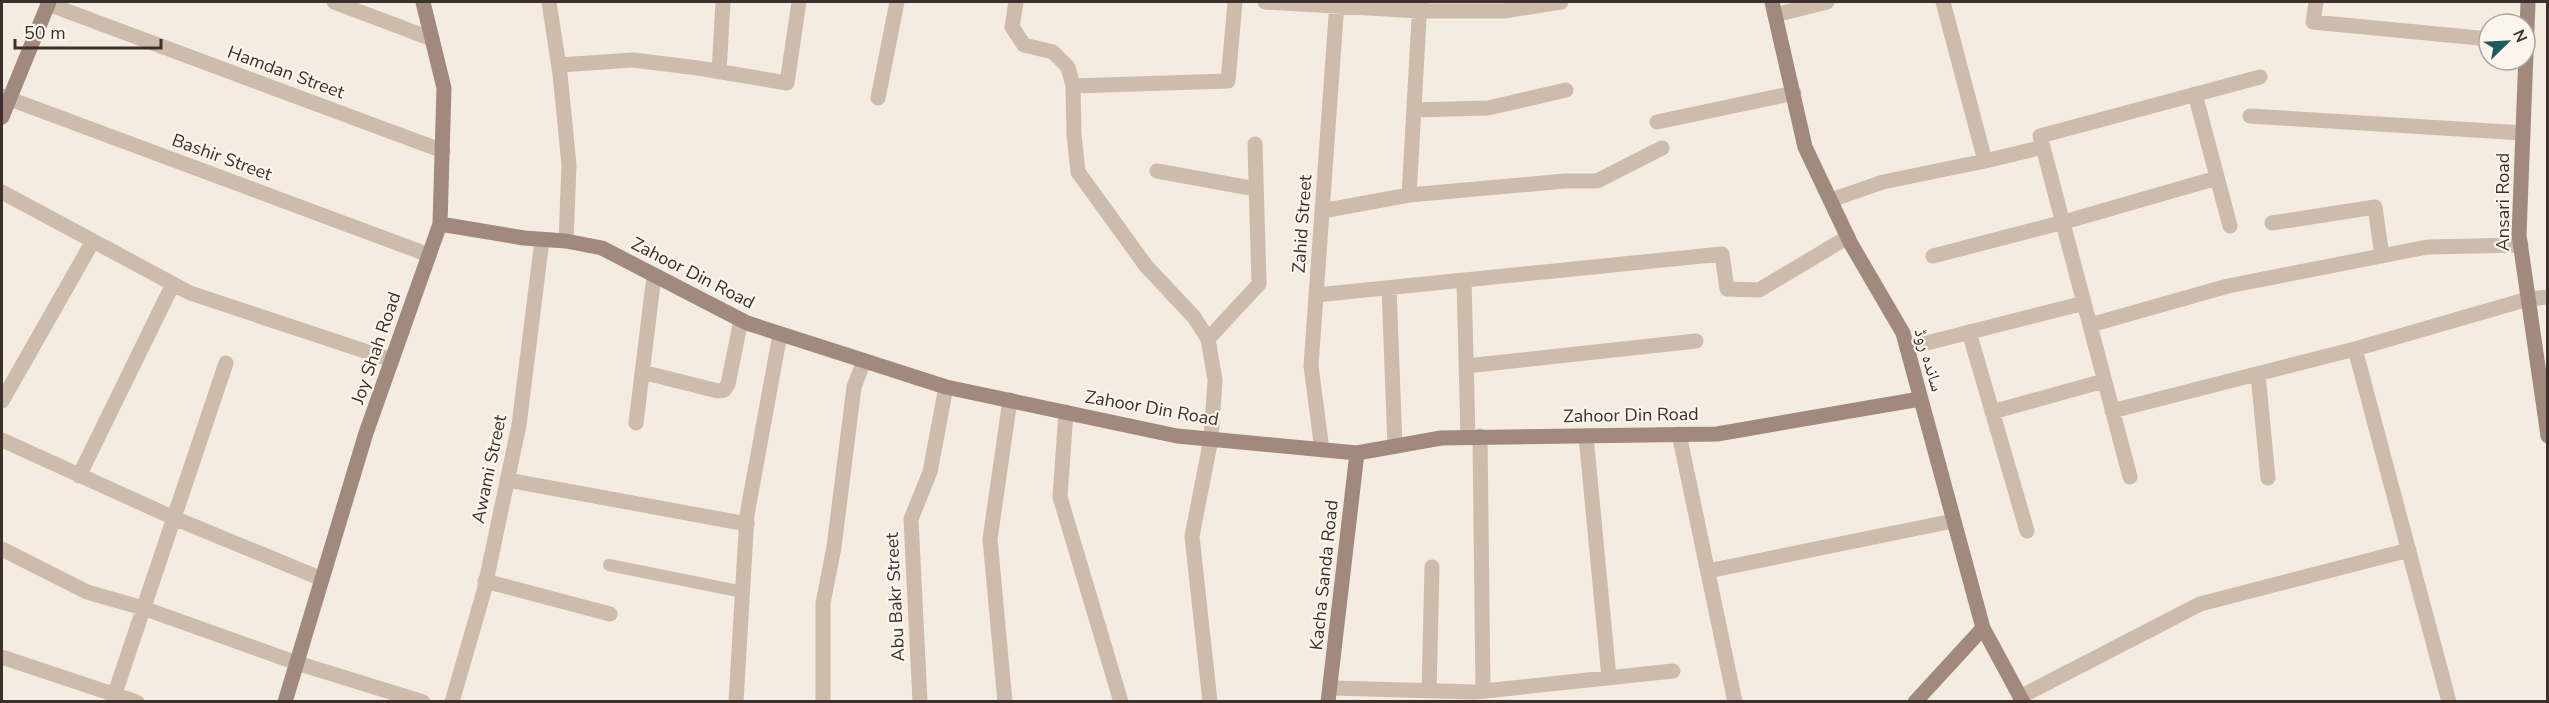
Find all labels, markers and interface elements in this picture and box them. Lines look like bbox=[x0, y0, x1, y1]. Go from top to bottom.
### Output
scale bar bbox=[15, 12, 160, 50]
north arrow bbox=[2477, 12, 2537, 72]
text: 50 m bbox=[24, 21, 66, 45]
text: N bbox=[2507, 26, 2532, 46]
street label: Hamdan Street bbox=[224, 40, 348, 104]
street label: Bashir Street bbox=[169, 128, 276, 186]
street label: Ansari Road bbox=[2491, 153, 2515, 251]
street label: Zahid Street bbox=[1287, 173, 1317, 274]
street label: Zahoor Din Road bbox=[627, 232, 759, 314]
street label: Joy Shah Road bbox=[345, 289, 406, 408]
street label: ساندہ روڈ bbox=[1909, 326, 1949, 394]
street label: Zahoor Din Road bbox=[1083, 384, 1221, 432]
street label: Zahoor Din Road bbox=[1563, 402, 1699, 428]
street label: Awami Street bbox=[466, 412, 512, 526]
street label: Kacha Sanda Road bbox=[1304, 499, 1344, 651]
street label: Abu Bakr Street bbox=[880, 531, 910, 662]

